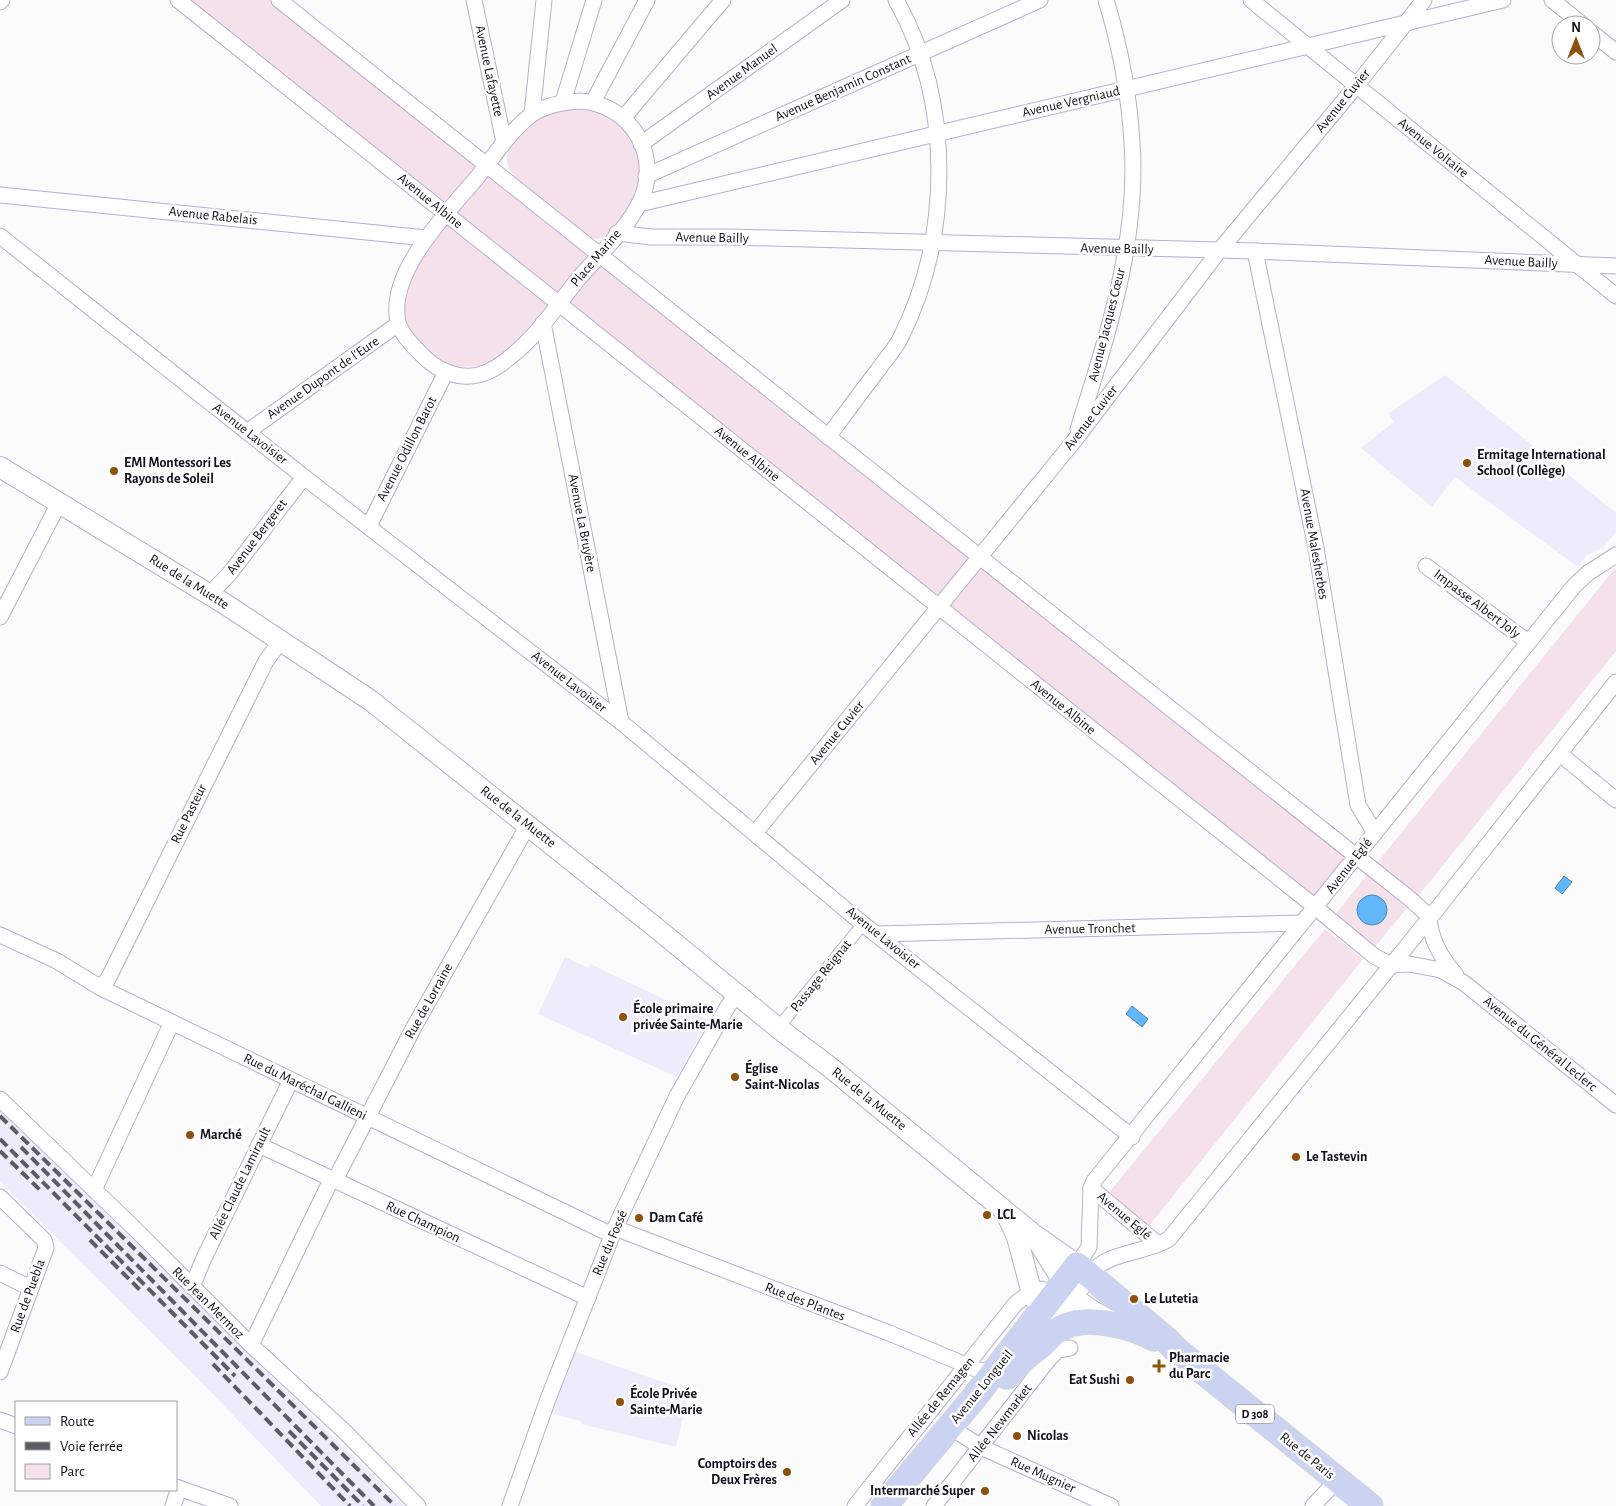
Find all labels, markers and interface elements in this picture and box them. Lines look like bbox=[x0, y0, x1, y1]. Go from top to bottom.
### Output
north arrow bbox=[1551, 15, 1601, 65]
text: N bbox=[1571, 21, 1581, 35]
street label: Avenue Lafayette bbox=[472, 24, 506, 118]
street label: Avenue Manuel bbox=[704, 41, 780, 103]
street label: Avenue Benjamin Constant bbox=[773, 52, 913, 124]
street label: Avenue Cuvier bbox=[1313, 66, 1373, 136]
street label: Avenue Vergniaud bbox=[1021, 84, 1121, 120]
street label: Avenue Voltaire bbox=[1395, 115, 1471, 181]
street label: Avenue Albine bbox=[395, 171, 465, 231]
street label: Avenue Rabelais bbox=[168, 204, 258, 228]
street label: Place Marine bbox=[568, 227, 624, 289]
street label: Avenue Bailly bbox=[675, 230, 749, 246]
street label: Avenue Bailly bbox=[1080, 241, 1154, 257]
street label: Avenue Bailly bbox=[1484, 253, 1558, 271]
street label: Avenue Jacques Cœur bbox=[1086, 266, 1128, 383]
street label: Avenue Dupont de l'Eure bbox=[264, 334, 382, 422]
street label: Avenue Cuvier bbox=[1062, 383, 1121, 453]
street label: Avenue Odillon Barot bbox=[375, 394, 440, 504]
street label: Avenue Lavoisier bbox=[210, 401, 290, 468]
street label: Avenue Albine bbox=[712, 424, 782, 484]
place label: Ermitage International School (Collège) bbox=[1477, 448, 1606, 478]
place label: EMI Montessori Les Rayons de Soleil bbox=[124, 456, 231, 486]
marker: Ermitage International School (Collège) bbox=[1461, 457, 1473, 469]
marker: EMI Montessori Les Rayons de Soleil bbox=[108, 465, 120, 477]
street label: Avenue La Bruyère bbox=[566, 473, 598, 573]
street label: Avenue Malesherbes bbox=[1297, 487, 1331, 601]
street label: Avenue Bergeret bbox=[224, 496, 290, 577]
street label: Rue de la Muette bbox=[147, 552, 231, 612]
street label: Impasse Albert Joly bbox=[1431, 567, 1523, 641]
street label: Avenue Lavoisier bbox=[529, 649, 609, 716]
street label: Avenue Albine bbox=[1028, 677, 1098, 737]
street label: Avenue Cuvier bbox=[807, 698, 867, 768]
street label: Rue Pasteur bbox=[169, 782, 210, 846]
street label: Rue de la Muette bbox=[478, 783, 558, 851]
street label: Avenue Eglé bbox=[1323, 836, 1375, 896]
street label: Avenue Lavoisier bbox=[843, 904, 923, 972]
street label: Avenue Tronchet bbox=[1044, 921, 1136, 937]
street label: Passage Reignat bbox=[788, 937, 854, 1015]
street label: Rue de Lorraine bbox=[402, 961, 456, 1041]
street label: Avenue du Général Leclerc bbox=[1480, 994, 1600, 1094]
place label: École primaire privée Sainte-Marie bbox=[633, 999, 743, 1032]
marker: École primaire privée Sainte-Marie bbox=[617, 1011, 629, 1023]
street label: Rue du Maréchal Gallieni bbox=[241, 1051, 369, 1123]
place label: Église Saint-Nicolas bbox=[745, 1059, 820, 1092]
street label: Rue de la Muette bbox=[829, 1065, 909, 1133]
marker: Église Saint-Nicolas bbox=[729, 1071, 741, 1083]
street label: Allée Claude Lamirault bbox=[207, 1124, 274, 1241]
place label: Marché bbox=[200, 1128, 242, 1142]
marker: Marché bbox=[184, 1129, 196, 1141]
place label: Le Tastevin bbox=[1306, 1150, 1368, 1164]
marker: Le Tastevin bbox=[1290, 1151, 1302, 1163]
street label: Avenue Eglé bbox=[1094, 1189, 1154, 1243]
street label: Rue Champion bbox=[384, 1199, 462, 1245]
street label: Rue du Fossé bbox=[590, 1208, 630, 1278]
place label: LCL bbox=[997, 1208, 1017, 1222]
marker: LCL bbox=[981, 1209, 993, 1221]
place label: Dam Café bbox=[649, 1211, 703, 1225]
marker: Dam Café bbox=[633, 1212, 645, 1224]
street label: Rue de Puebla bbox=[8, 1257, 48, 1335]
street label: Rue Jean Mermoz bbox=[169, 1264, 247, 1342]
street label: Rue des Plantes bbox=[763, 1280, 847, 1324]
place label: Le Lutetia bbox=[1144, 1292, 1199, 1306]
marker: Le Lutetia bbox=[1128, 1293, 1140, 1305]
street label: Avenue Longueil bbox=[948, 1348, 1016, 1426]
place label: Pharmacie du Parc bbox=[1169, 1351, 1230, 1381]
street label: Allée de Remagen bbox=[905, 1354, 977, 1440]
marker: Pharmacie du Parc bbox=[1153, 1360, 1165, 1372]
place label: Eat Sushi bbox=[1069, 1373, 1120, 1387]
marker: Eat Sushi bbox=[1124, 1374, 1136, 1386]
street label: Allée Newmarket bbox=[965, 1381, 1035, 1465]
place label: École Privée Sainte-Marie bbox=[630, 1384, 703, 1417]
marker: École Privée Sainte-Marie bbox=[614, 1396, 626, 1408]
legend bbox=[15, 1401, 178, 1491]
road number: D 308 bbox=[1236, 1405, 1274, 1424]
text: Route bbox=[60, 1414, 94, 1429]
place label: Nicolas bbox=[1027, 1429, 1068, 1443]
marker: Nicolas bbox=[1011, 1430, 1023, 1442]
street label: Rue de Paris bbox=[1277, 1430, 1337, 1482]
text: Voie ferrée bbox=[60, 1439, 123, 1454]
street label: Rue Mugnier bbox=[1008, 1454, 1078, 1496]
place label: Comptoirs des Deux Frères bbox=[698, 1457, 777, 1487]
text: Parc bbox=[60, 1464, 85, 1479]
marker: Comptoirs des Deux Frères bbox=[781, 1466, 793, 1478]
place label: Intermarché Super bbox=[870, 1484, 975, 1498]
marker: Intermarché Super bbox=[979, 1485, 991, 1497]

